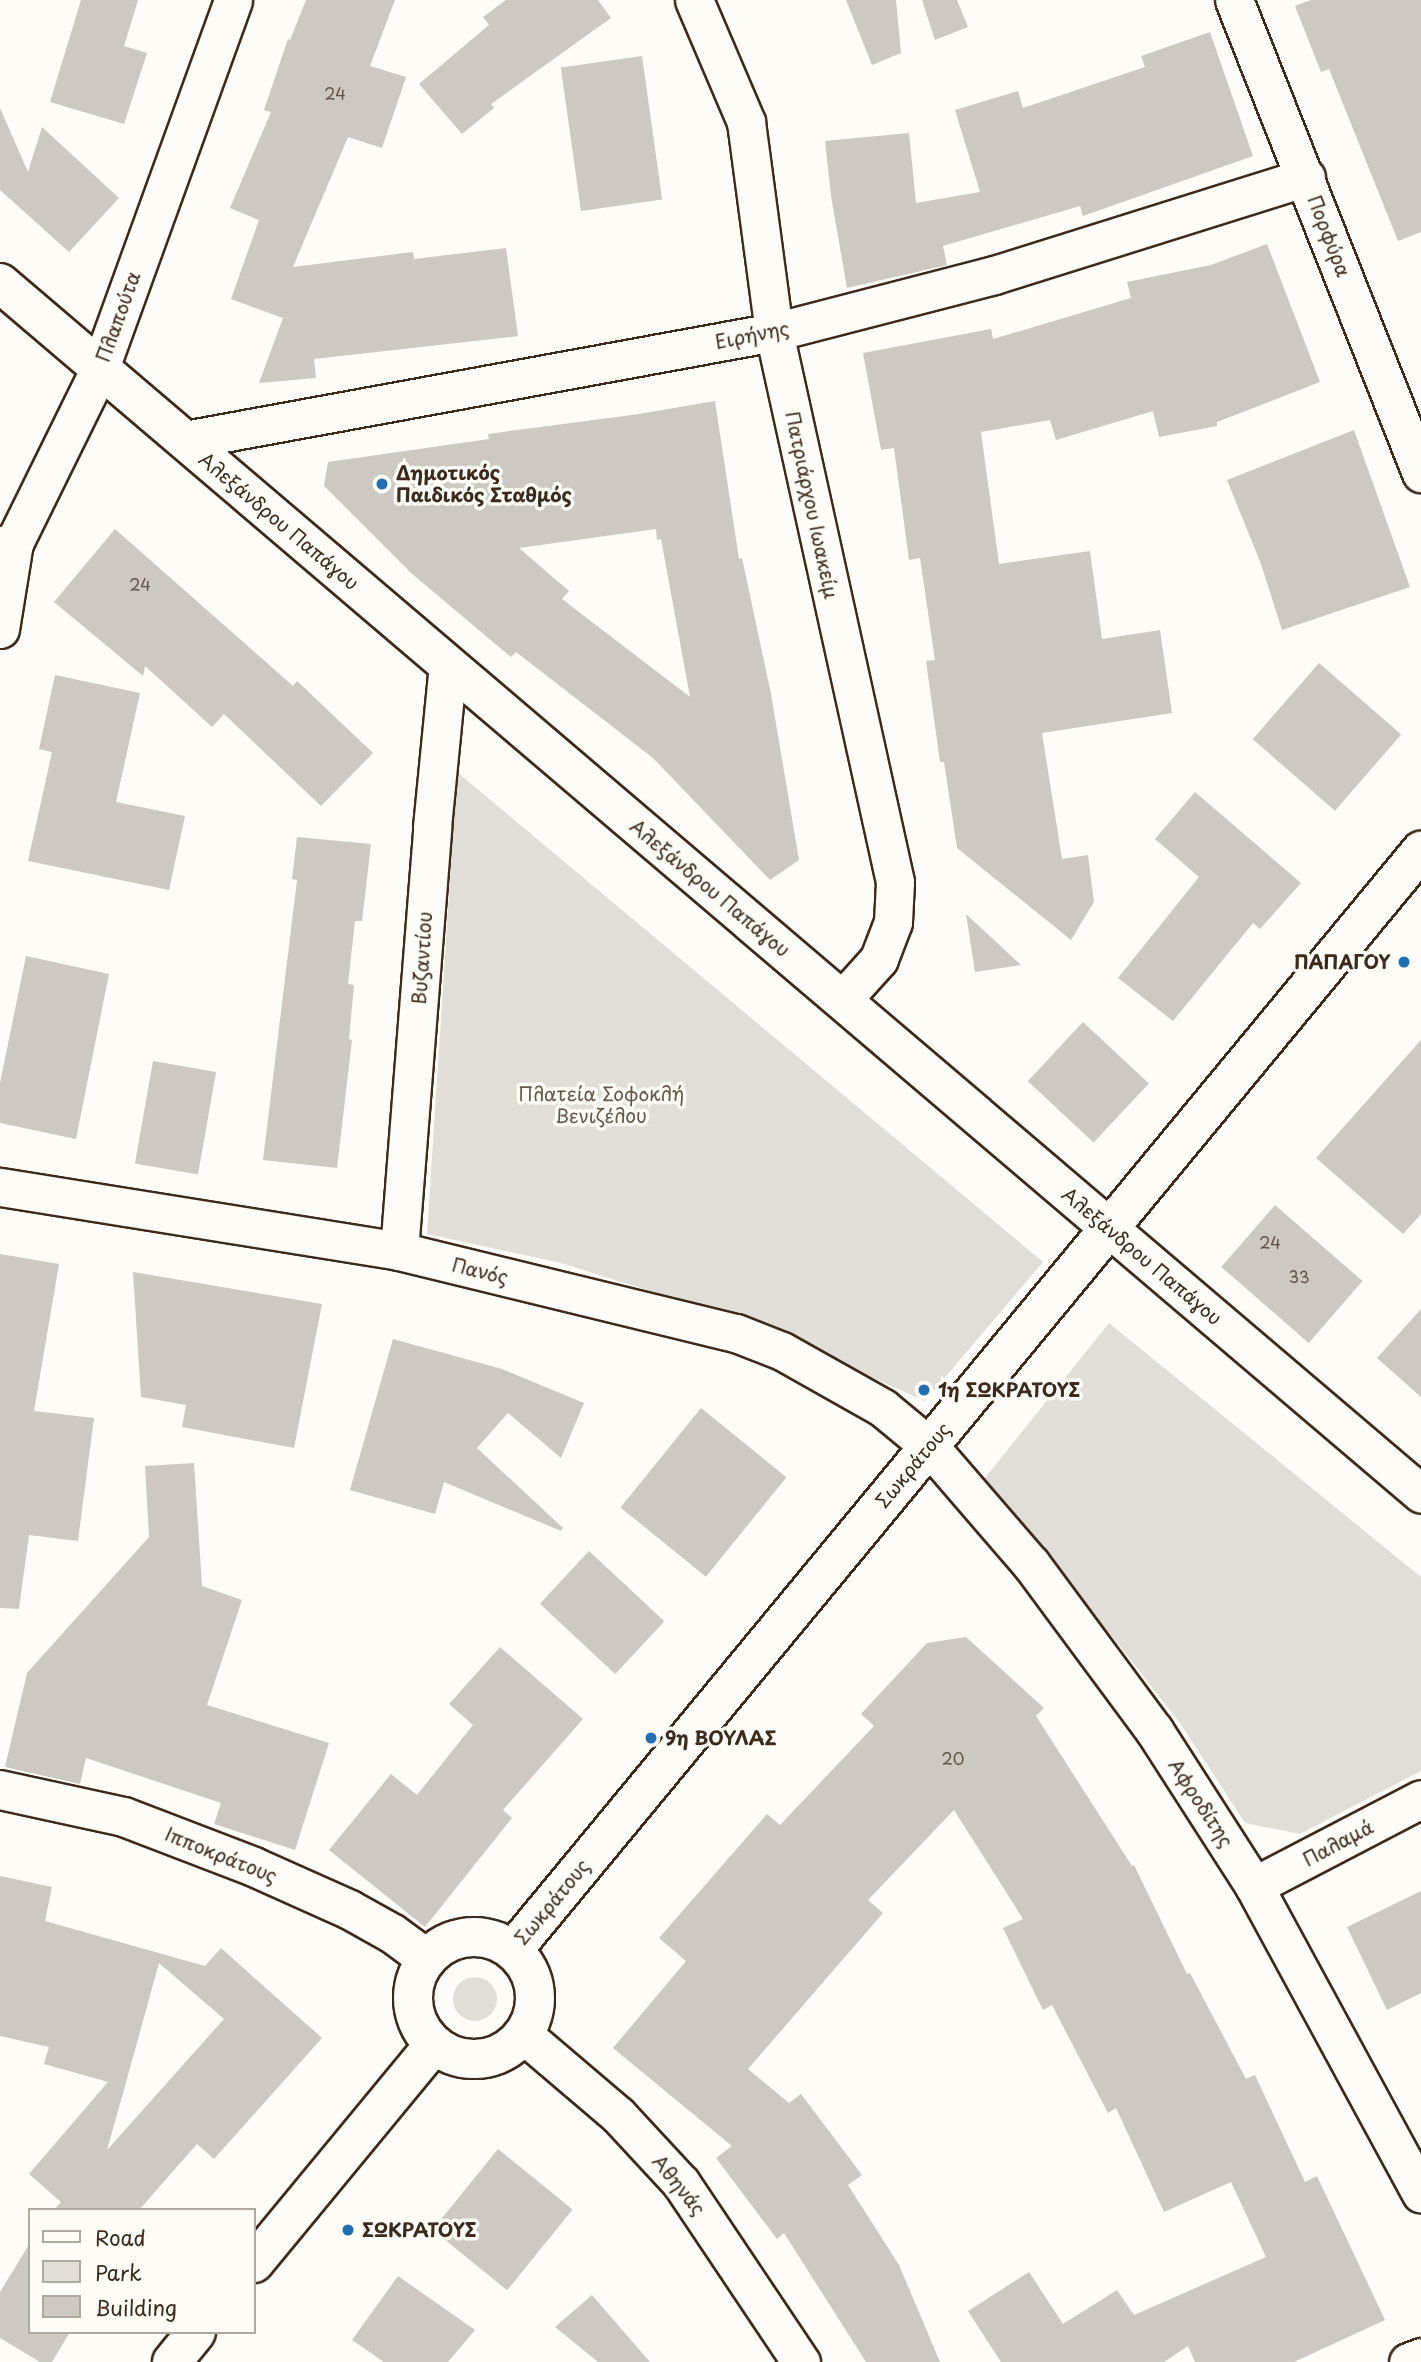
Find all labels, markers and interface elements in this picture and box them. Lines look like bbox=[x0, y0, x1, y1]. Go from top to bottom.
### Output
house number: 24 bbox=[324, 83, 346, 103]
street label: Πορφύρα bbox=[1303, 192, 1355, 280]
street label: Πλαπούτα bbox=[91, 269, 145, 365]
street label: Ειρήνης bbox=[713, 317, 791, 353]
street label: Πατριάρχου Ιωακείμ bbox=[781, 409, 843, 601]
street label: Αλεξάνδρου Παπάγου bbox=[195, 448, 363, 594]
place label: Δημοτικός Παιδικός Σταθμός bbox=[396, 462, 572, 506]
marker: Δημοτικός Παιδικός Σταθμός bbox=[374, 476, 390, 492]
house number: 24 bbox=[129, 574, 151, 594]
street label: Αλεξάνδρου Παπάγου bbox=[626, 815, 794, 961]
street label: Βυζαντίου bbox=[407, 911, 437, 1005]
place label: ΠΑΠΑΓΟΥ bbox=[1294, 951, 1390, 973]
marker: ΠΑΠΑΓΟΥ bbox=[1396, 954, 1412, 970]
park label: Πλατεία Σοφοκλή Βενιζέλου bbox=[518, 1083, 684, 1127]
street label: Αλεξάνδρου Παπάγου bbox=[1058, 1183, 1226, 1329]
house number: 24 bbox=[1259, 1232, 1281, 1252]
street label: Πανός bbox=[450, 1253, 510, 1289]
house number: 33 bbox=[1288, 1266, 1310, 1286]
place label: 1η ΣΩΚΡΑΤΟΥΣ bbox=[938, 1379, 1080, 1401]
marker: 1η ΣΩΚΡΑΤΟΥΣ bbox=[916, 1382, 932, 1398]
street label: Σωκράτους bbox=[871, 1418, 955, 1512]
place label: 9η ΒΟΥΛΑΣ bbox=[665, 1727, 778, 1749]
marker: 9η ΒΟΥΛΑΣ bbox=[643, 1730, 659, 1746]
house number: 20 bbox=[942, 1748, 964, 1768]
street label: Αφροδίτης bbox=[1164, 1755, 1238, 1851]
street label: Παλαμά bbox=[1299, 1815, 1377, 1871]
street label: Ιπποκράτους bbox=[162, 1822, 280, 1888]
street label: Σωκράτους bbox=[510, 1855, 594, 1949]
street label: Αθηνάς bbox=[648, 2150, 710, 2220]
legend bbox=[28, 2208, 256, 2334]
place label: ΣΩΚΡΑΤΟΥΣ bbox=[362, 2219, 476, 2241]
text: Road bbox=[95, 2221, 146, 2253]
marker: ΣΩΚΡΑΤΟΥΣ bbox=[340, 2222, 356, 2238]
text: Park bbox=[95, 2256, 142, 2288]
text: Building bbox=[95, 2291, 177, 2323]

